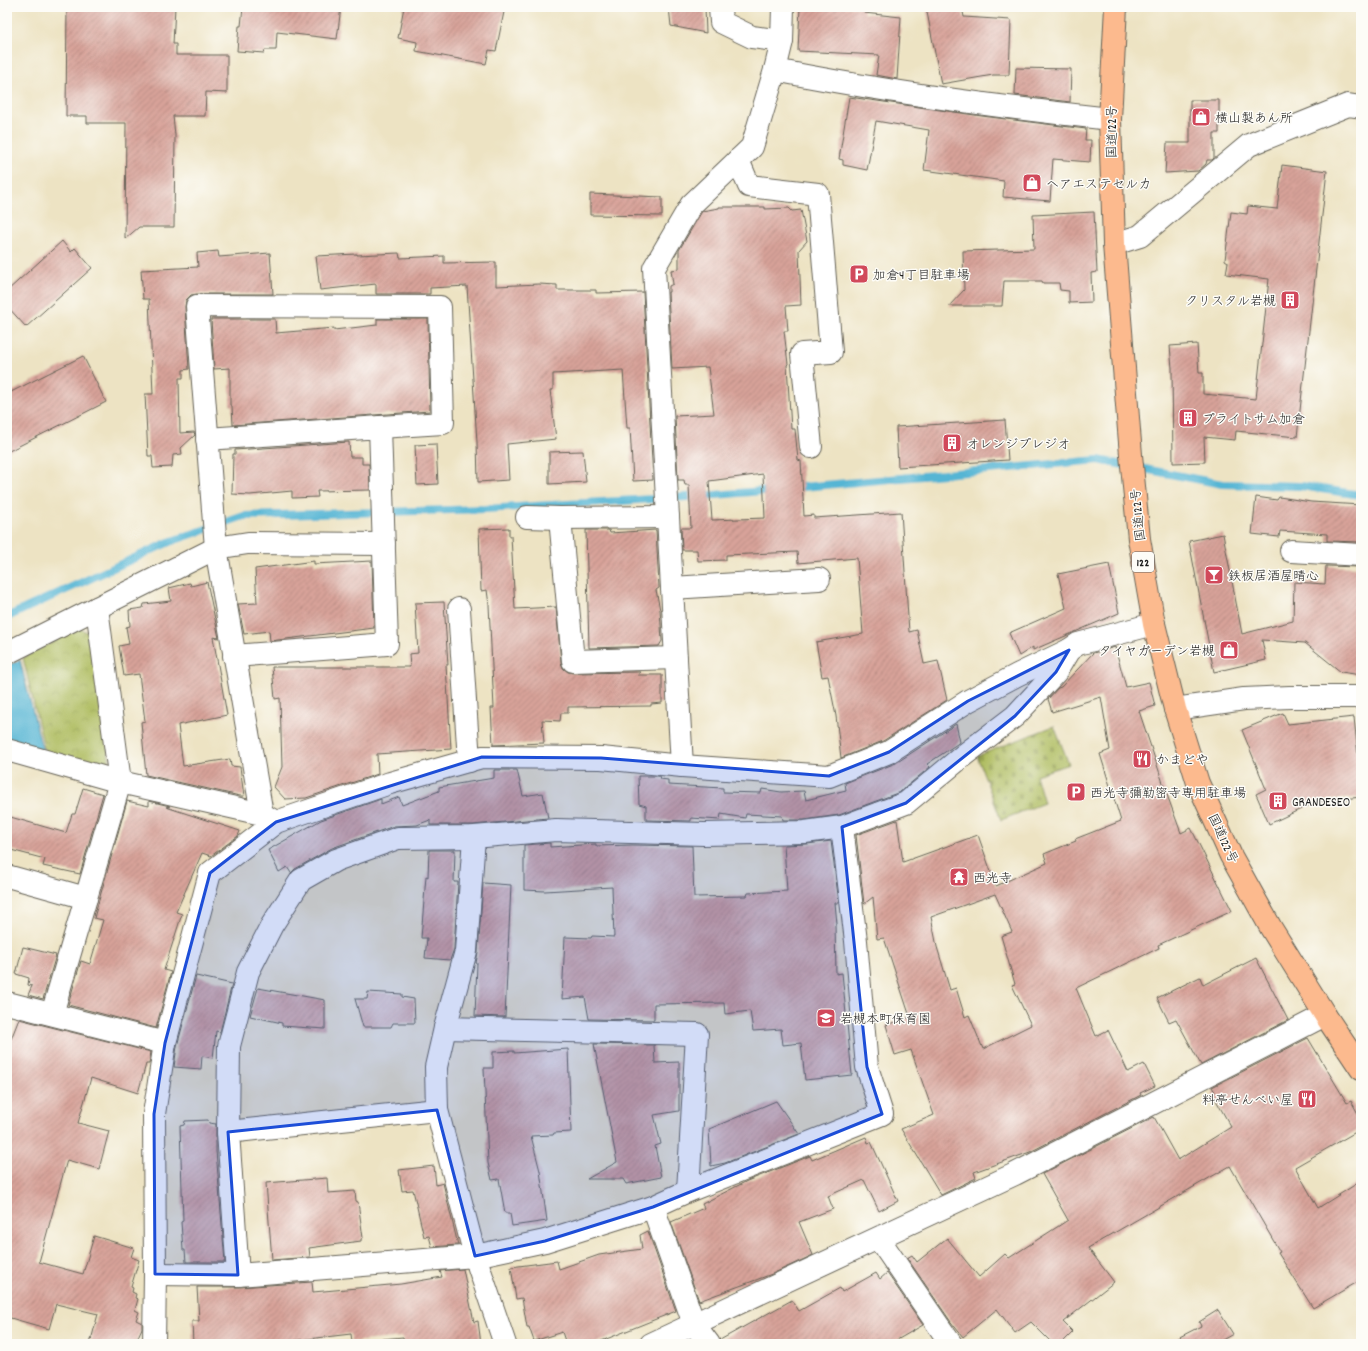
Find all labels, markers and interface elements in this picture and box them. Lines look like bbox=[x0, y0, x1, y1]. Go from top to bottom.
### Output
street label: 国道122号 bbox=[1104, 105, 1123, 159]
shop icon: 横山製あん所 bbox=[1190, 106, 1212, 128]
place label: 横山製あん所 bbox=[1215, 110, 1293, 129]
shop icon: ヘアエステセルカ bbox=[1021, 172, 1043, 194]
place label: ヘアエステセルカ bbox=[1046, 176, 1151, 195]
parking icon: 加倉4丁目駐車場 bbox=[848, 263, 870, 285]
place label: 加倉4丁目駐車場 bbox=[873, 267, 969, 286]
building icon: クリスタル岩槻 bbox=[1279, 289, 1301, 311]
place label: クリスタル岩槻 bbox=[1185, 293, 1276, 312]
building icon: ブライトサム加倉 bbox=[1177, 407, 1199, 429]
place label: ブライトサム加倉 bbox=[1202, 411, 1305, 430]
building icon: オレンジプレジオ bbox=[941, 432, 963, 454]
place label: オレンジプレジオ bbox=[966, 436, 1070, 455]
street label: 国道122号 bbox=[1127, 487, 1152, 542]
road number: 122 bbox=[1132, 552, 1154, 572]
bar icon: 鉄板居酒屋晴心 bbox=[1203, 564, 1225, 586]
place label: 鉄板居酒屋晴心 bbox=[1228, 568, 1319, 587]
shop icon: タイヤガーデン岩槻 bbox=[1218, 639, 1240, 661]
place label: タイヤガーデン岩槻 bbox=[1099, 643, 1215, 662]
restaurant icon: かまどや bbox=[1131, 748, 1153, 770]
place label: かまどや bbox=[1156, 752, 1209, 771]
parking icon: 西光寺彌勒密寺専用駐車場 bbox=[1065, 781, 1087, 803]
place label: 西光寺彌勒密寺専用駐車場 bbox=[1090, 785, 1246, 804]
building icon: GRANDESEO bbox=[1267, 790, 1289, 812]
place label: GRANDESEO bbox=[1292, 794, 1350, 813]
street label: 国道122号 bbox=[1202, 811, 1242, 867]
temple icon: 西光寺 bbox=[948, 866, 970, 888]
place label: 西光寺 bbox=[973, 870, 1012, 889]
school or university icon: 岩槻本町保育園 bbox=[815, 1007, 837, 1029]
place label: 岩槻本町保育園 bbox=[840, 1011, 931, 1030]
restaurant icon: 料亭せんべい屋 bbox=[1296, 1088, 1318, 1110]
place label: 料亭せんべい屋 bbox=[1202, 1092, 1293, 1111]

